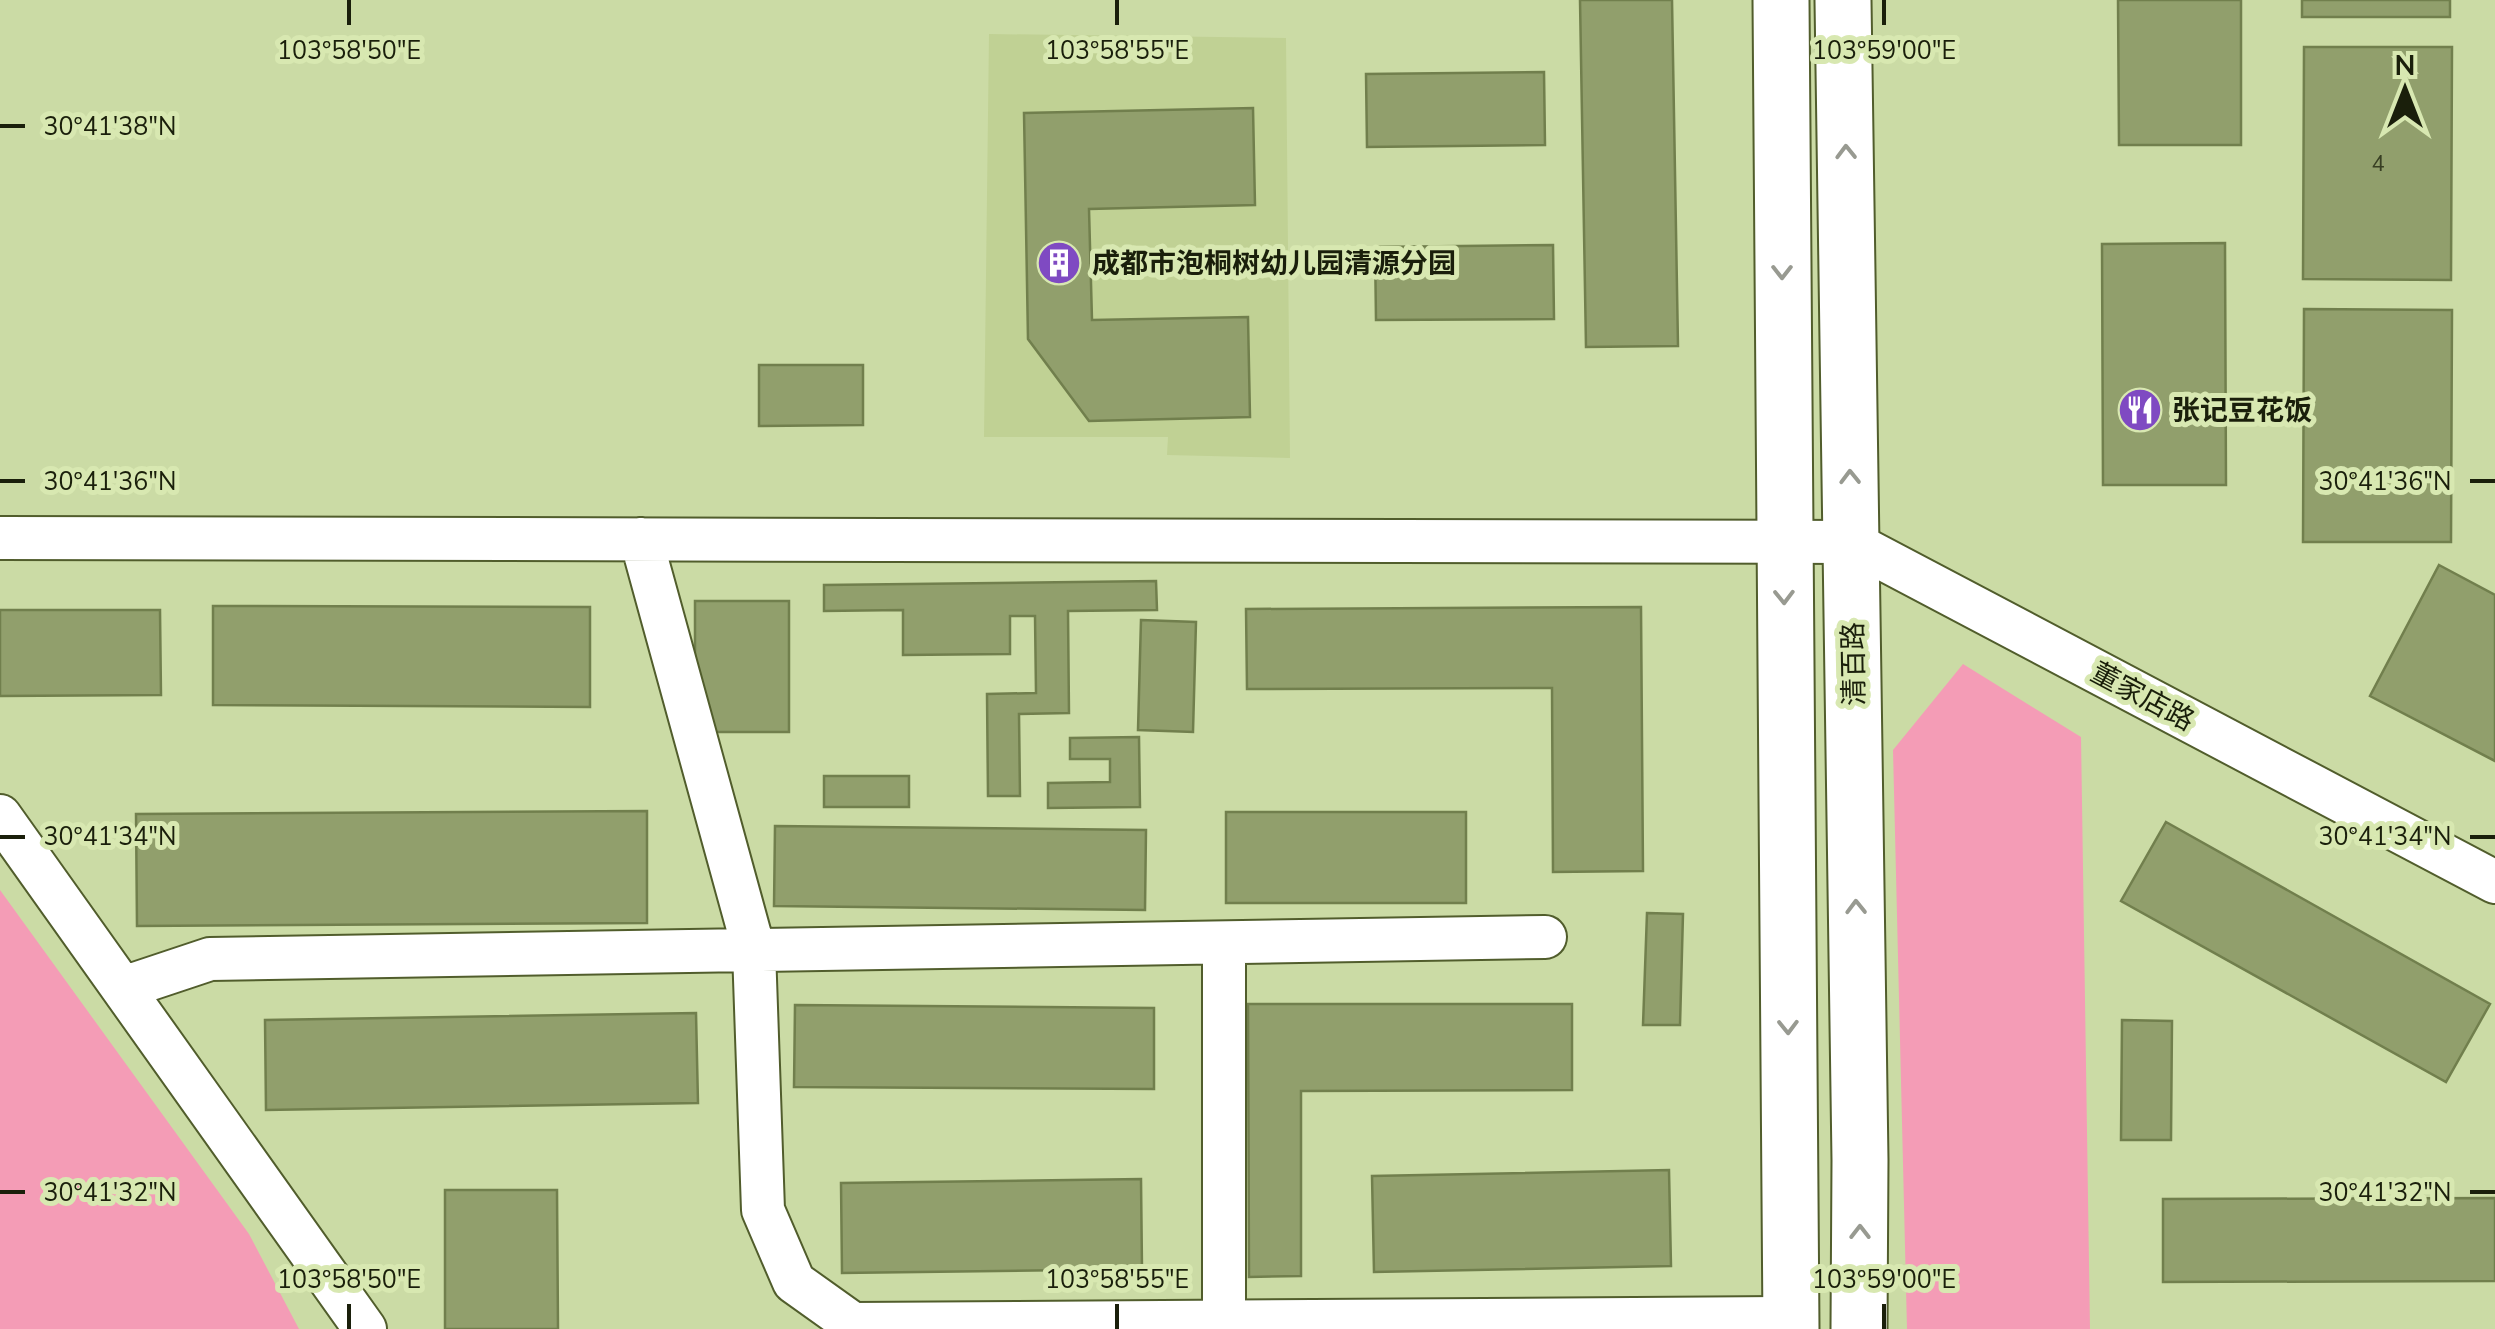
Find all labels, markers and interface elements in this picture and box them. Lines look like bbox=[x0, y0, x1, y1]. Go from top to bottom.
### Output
text: 103°58'50"E bbox=[277, 34, 421, 68]
text: 103°58'55"E bbox=[1045, 34, 1189, 68]
text: 103°59'00"E bbox=[1812, 34, 1956, 68]
north arrow bbox=[2355, 40, 2455, 140]
text: N bbox=[2395, 47, 2415, 85]
text: 30°41'38"N bbox=[43, 110, 177, 144]
one-way arrow bbox=[1835, 143, 1856, 159]
house number: 4 bbox=[2371, 149, 2385, 179]
building icon: 成都市泡桐树幼儿园清源分园 bbox=[1036, 240, 1082, 286]
place label: 成都市泡桐树幼儿园清源分园 bbox=[1092, 245, 1456, 283]
one-way arrow bbox=[1771, 266, 1793, 281]
restaurant icon: 张记豆花饭 bbox=[2117, 387, 2163, 433]
place label: 张记豆花饭 bbox=[2172, 392, 2312, 430]
text: 30°41'36"N bbox=[43, 465, 177, 499]
text: 30°41'36"N bbox=[2318, 465, 2452, 499]
one-way arrow bbox=[1839, 468, 1861, 484]
one-way arrow bbox=[1773, 590, 1795, 606]
street label: 清百路 bbox=[1834, 622, 1874, 706]
street label: 董家店路 bbox=[2084, 654, 2201, 740]
text: 30°41'34"N bbox=[43, 820, 177, 854]
text: 30°41'34"N bbox=[2318, 820, 2452, 854]
one-way arrow bbox=[1846, 898, 1867, 914]
one-way arrow bbox=[1777, 1020, 1799, 1036]
text: 30°41'32"N bbox=[43, 1176, 177, 1210]
text: 30°41'32"N bbox=[2318, 1176, 2452, 1210]
one-way arrow bbox=[1849, 1223, 1871, 1238]
text: 103°58'50"E bbox=[277, 1263, 421, 1297]
text: 103°58'55"E bbox=[1045, 1263, 1189, 1297]
text: 103°59'00"E bbox=[1812, 1263, 1956, 1297]

